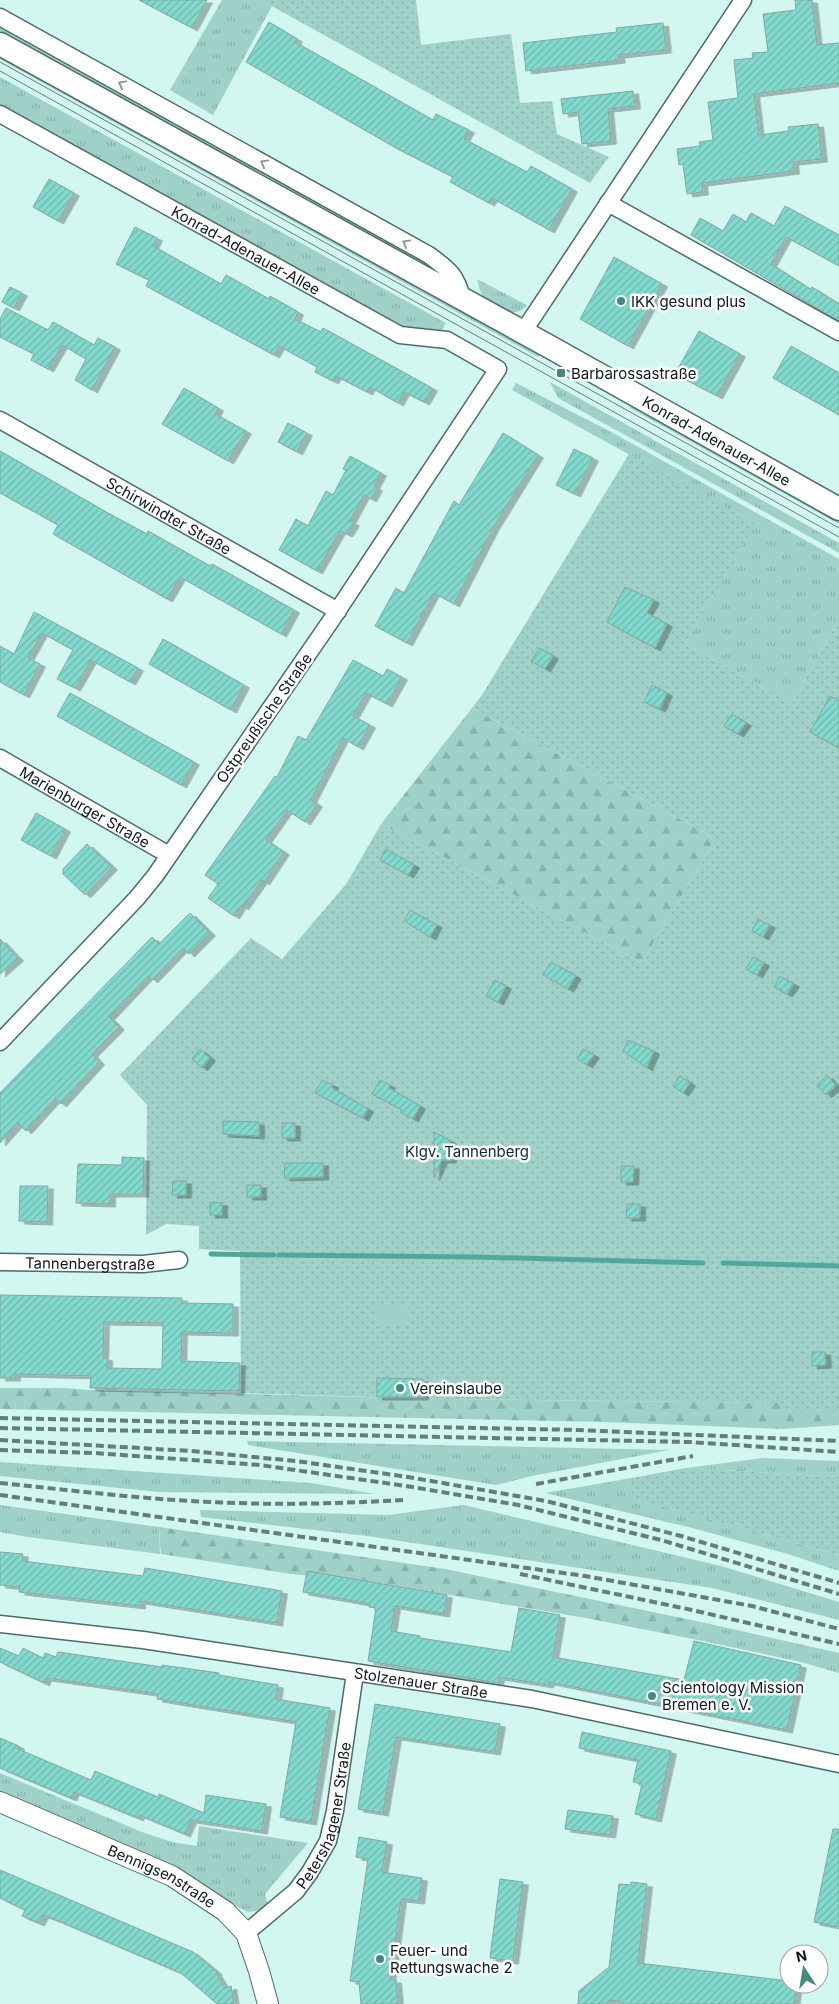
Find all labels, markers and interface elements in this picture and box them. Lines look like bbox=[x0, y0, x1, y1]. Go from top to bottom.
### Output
one-way arrow bbox=[119, 81, 128, 91]
one-way arrow bbox=[261, 160, 270, 170]
street label: Konrad-Adenauer-Allee bbox=[168, 201, 324, 299]
one-way arrow bbox=[403, 239, 412, 249]
place label: IKK gesund plus bbox=[631, 292, 746, 311]
marker: IKK gesund plus bbox=[615, 295, 627, 307]
place label: Barbarossastraße bbox=[571, 364, 696, 383]
marker: Barbarossastraße bbox=[555, 367, 567, 379]
street label: Konrad-Adenauer-Allee bbox=[639, 391, 794, 490]
street label: Schirwindter Straße bbox=[103, 473, 235, 558]
street label: Ostpreußische Straße bbox=[212, 649, 316, 787]
street label: Marienburger Straße bbox=[16, 762, 154, 852]
park label: Klgv. Tannenberg bbox=[405, 1142, 529, 1161]
street label: Tannenbergstraße bbox=[25, 1253, 156, 1274]
place label: Vereinslaube bbox=[410, 1379, 502, 1398]
marker: Vereinslaube bbox=[394, 1382, 406, 1394]
street label: Stolzenauer Straße bbox=[353, 1663, 489, 1702]
place label: Scientology Mission Bremen e. V. bbox=[662, 1678, 804, 1714]
marker: Scientology Mission Bremen e. V. bbox=[646, 1690, 658, 1702]
street label: Petershagener Straße bbox=[292, 1741, 354, 1892]
street label: Bennigsenstraße bbox=[105, 1840, 219, 1912]
place label: Feuer- und Rettungswache 2 bbox=[390, 1941, 513, 1977]
north arrow bbox=[779, 1944, 829, 1994]
text: N bbox=[794, 1946, 808, 1965]
marker: Feuer- und Rettungswache 2 bbox=[374, 1953, 386, 1965]

